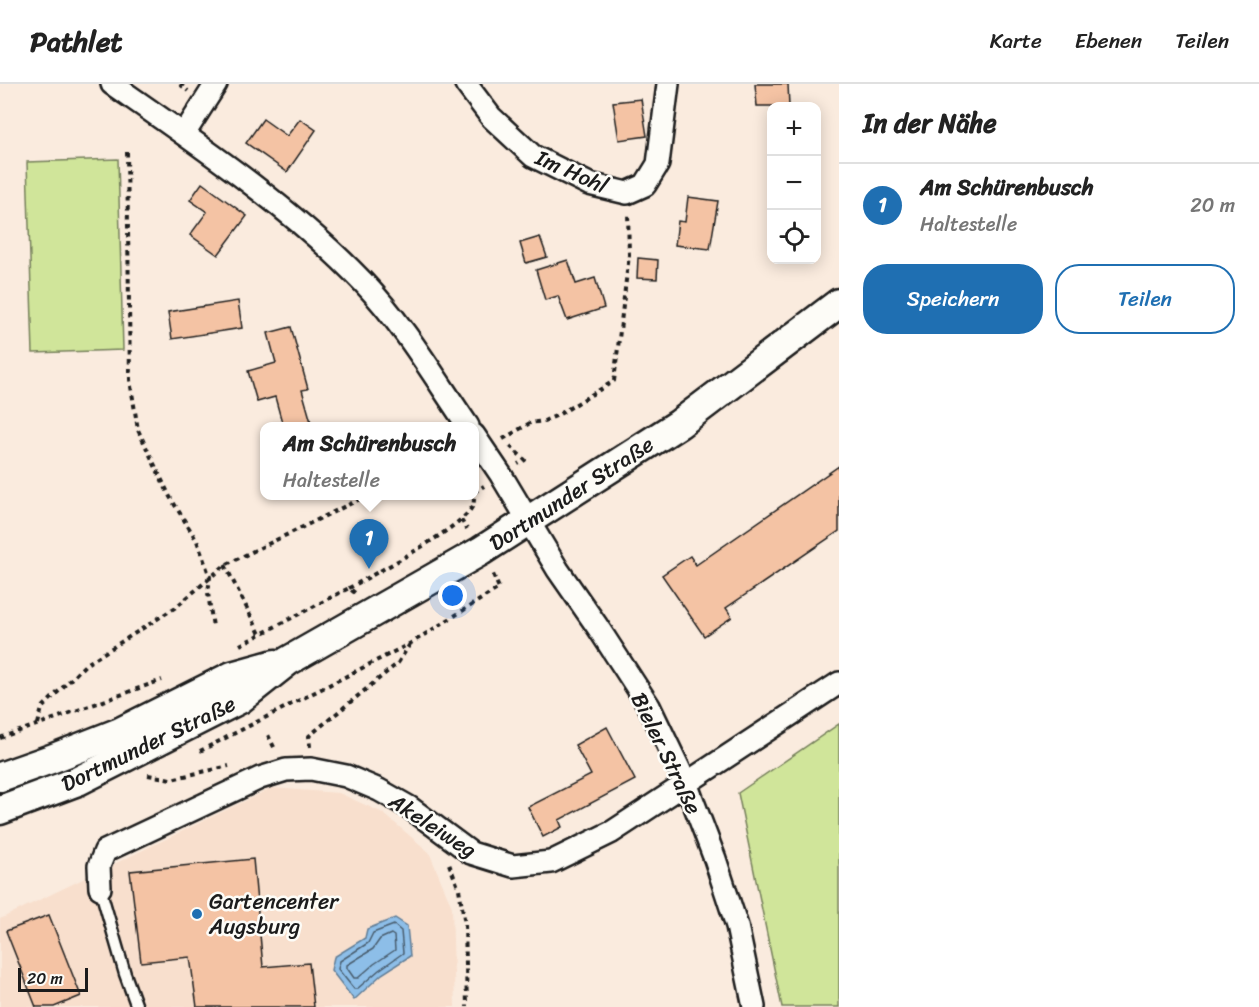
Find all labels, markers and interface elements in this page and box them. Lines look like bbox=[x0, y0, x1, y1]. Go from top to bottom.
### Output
text: Pathlet bbox=[30, 17, 123, 66]
text: Karte bbox=[990, 22, 1042, 60]
text: Ebenen bbox=[1075, 22, 1142, 60]
text: Teilen bbox=[1175, 22, 1229, 60]
text: In der Nähe bbox=[863, 100, 997, 146]
map controls bbox=[767, 102, 821, 264]
button: + bbox=[767, 102, 821, 156]
street label: Im Hohl bbox=[528, 138, 615, 205]
button: − bbox=[767, 156, 821, 210]
text: Am Schürenbusch bbox=[920, 168, 1094, 207]
text: 1 bbox=[878, 188, 887, 223]
text: 20 m bbox=[1190, 188, 1235, 223]
text: Haltestelle bbox=[920, 207, 1017, 242]
button: locate bbox=[767, 210, 821, 264]
button: Speichern bbox=[863, 264, 1043, 334]
button: Teilen bbox=[1055, 264, 1235, 334]
popup bbox=[260, 422, 479, 500]
text: Am Schürenbusch bbox=[283, 424, 456, 463]
street label: Dortmunder Straße bbox=[481, 425, 662, 562]
text: Haltestelle bbox=[283, 463, 380, 498]
pin: 1 bbox=[350, 520, 388, 569]
your location bbox=[438, 581, 467, 610]
street label: Dortmunder Straße bbox=[54, 684, 242, 803]
street label: Bieler Straße bbox=[620, 685, 713, 821]
street label: Akeleiweg bbox=[380, 782, 485, 869]
place label: Gartencenter Augsburg bbox=[208, 882, 340, 946]
marker: Gartencenter Augsburg bbox=[190, 907, 204, 921]
text: 20 m bbox=[27, 964, 63, 993]
scale bar bbox=[18, 965, 88, 992]

